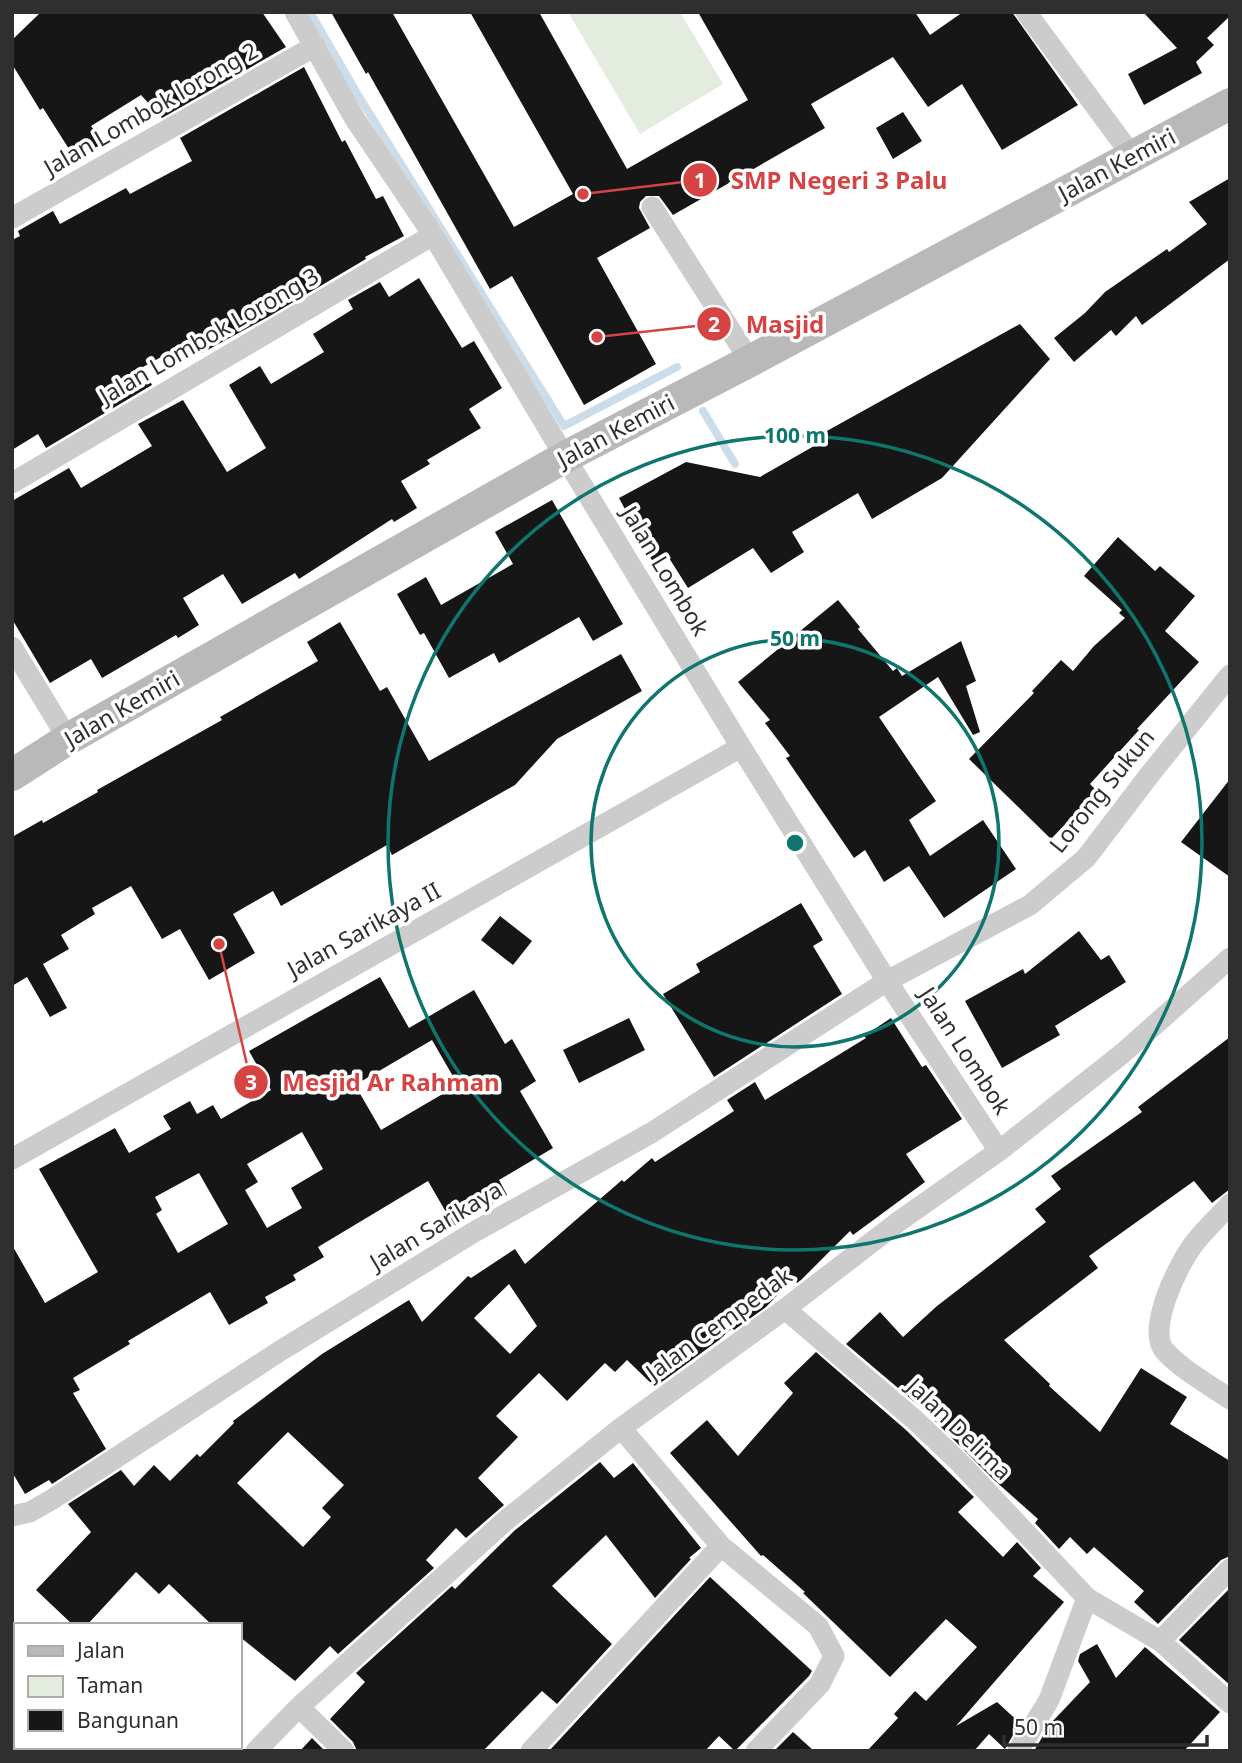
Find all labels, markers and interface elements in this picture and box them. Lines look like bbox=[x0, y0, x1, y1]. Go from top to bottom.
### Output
street label: Jalan Lombok lorong 2 bbox=[36, 34, 263, 184]
street label: Jalan Kemiri bbox=[1051, 120, 1181, 209]
callout: SMP Negeri 3 Palu bbox=[682, 158, 962, 203]
text: SMP Negeri 3 Palu bbox=[731, 163, 947, 196]
text: 1 bbox=[694, 166, 706, 194]
street label: Jalan Lombok Lorong 3 bbox=[91, 259, 324, 412]
callout: Masjid bbox=[696, 302, 838, 347]
text: Masjid bbox=[746, 307, 824, 340]
text: 2 bbox=[708, 310, 720, 338]
street label: Jalan Kemiri bbox=[550, 386, 680, 475]
text: 100 m bbox=[764, 421, 826, 449]
street label: Jalan Lombok bbox=[614, 498, 718, 642]
text: 50 m bbox=[770, 624, 820, 652]
street label: Jalan Kemiri bbox=[56, 662, 185, 755]
street label: Lorong Sukun bbox=[1041, 722, 1161, 859]
centre of rings bbox=[783, 831, 807, 855]
street label: Jalan Sarikaya II bbox=[279, 874, 446, 985]
street label: Jalan Lombok bbox=[912, 979, 1019, 1121]
callout: Mesjid Ar Rahman bbox=[234, 1060, 514, 1105]
text: Mesjid Ar Rahman bbox=[282, 1065, 500, 1098]
text: 3 bbox=[245, 1068, 257, 1096]
street label: Jalan Sarikaya bbox=[362, 1173, 508, 1278]
street label: Jalan Cempedak bbox=[637, 1259, 799, 1388]
street label: Jalan Delima bbox=[899, 1369, 1019, 1486]
legend bbox=[14, 1623, 242, 1749]
text: Jalan bbox=[75, 1636, 125, 1664]
text: Taman bbox=[77, 1671, 143, 1699]
scale bar bbox=[1004, 1704, 1207, 1748]
text: Bangunan bbox=[77, 1706, 179, 1734]
text: 50 m bbox=[1014, 1713, 1063, 1741]

